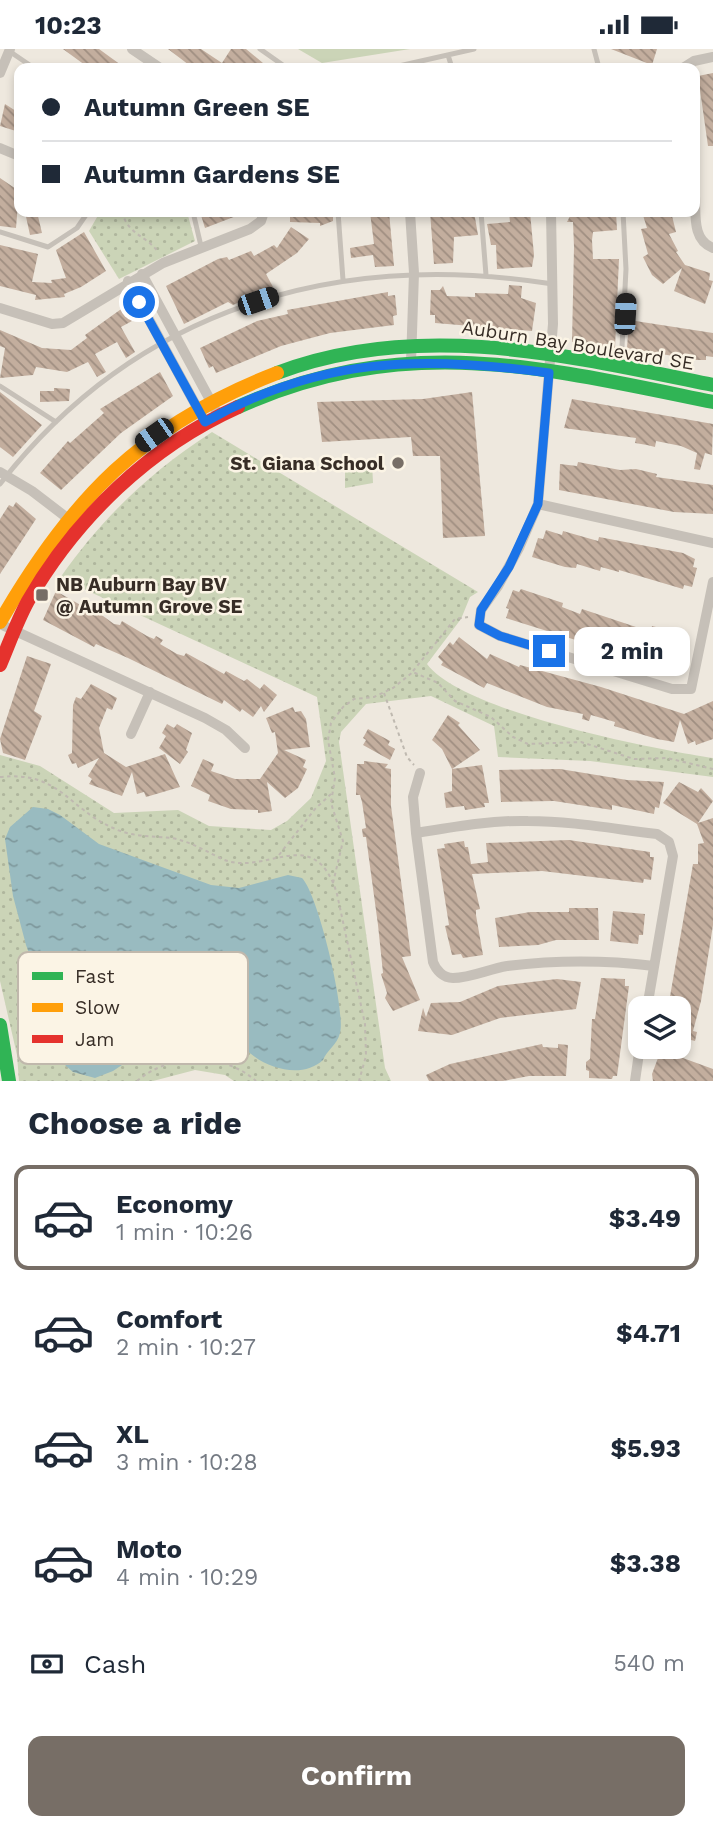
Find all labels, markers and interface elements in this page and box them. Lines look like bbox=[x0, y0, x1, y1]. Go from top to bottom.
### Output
text: 10:23 bbox=[35, 10, 102, 40]
text: Autumn Green SE bbox=[84, 92, 310, 122]
text: Autumn Gardens SE bbox=[84, 159, 340, 189]
car bbox=[235, 284, 282, 318]
route start bbox=[123, 286, 155, 318]
car bbox=[614, 292, 637, 336]
street label: Auburn Bay Boulevard SE bbox=[460, 315, 696, 375]
car bbox=[131, 414, 178, 456]
place label: St. Giana School bbox=[230, 452, 385, 475]
marker: St. Giana School bbox=[390, 455, 406, 471]
place label: NB Auburn Bay BV @ Autumn Grove SE bbox=[56, 573, 243, 618]
marker: NB Auburn Bay BV @ Autumn Grove SE bbox=[34, 587, 50, 603]
callout: 2 min bbox=[574, 627, 689, 675]
route end bbox=[533, 635, 565, 667]
text: 2 min bbox=[601, 638, 663, 665]
legend bbox=[18, 952, 248, 1064]
text: Fast bbox=[75, 965, 114, 988]
text: Slow bbox=[75, 996, 120, 1019]
map controls bbox=[628, 996, 691, 1059]
button: layers bbox=[628, 996, 691, 1059]
text: Jam bbox=[75, 1028, 114, 1051]
text: Choose a ride bbox=[28, 1104, 242, 1142]
icon: car bbox=[32, 1186, 95, 1249]
text: Economy bbox=[116, 1189, 233, 1219]
text: $3.49 bbox=[609, 1203, 681, 1233]
text: 1 min · 10:26 bbox=[116, 1219, 253, 1246]
icon: car bbox=[32, 1301, 95, 1364]
text: Comfort bbox=[116, 1304, 222, 1334]
text: $4.71 bbox=[616, 1318, 681, 1348]
text: 2 min · 10:27 bbox=[116, 1334, 256, 1361]
icon: car bbox=[32, 1416, 95, 1479]
text: XL bbox=[116, 1419, 149, 1449]
text: $5.93 bbox=[610, 1433, 681, 1463]
text: 3 min · 10:28 bbox=[116, 1449, 258, 1476]
icon: car bbox=[32, 1531, 95, 1594]
text: Moto bbox=[116, 1534, 182, 1564]
text: $3.38 bbox=[610, 1548, 681, 1578]
text: 4 min · 10:29 bbox=[116, 1564, 258, 1591]
icon: cash bbox=[28, 1645, 66, 1683]
text: Cash bbox=[84, 1649, 146, 1679]
text: 540 m bbox=[613, 1650, 685, 1677]
button: Confirm bbox=[28, 1736, 685, 1816]

